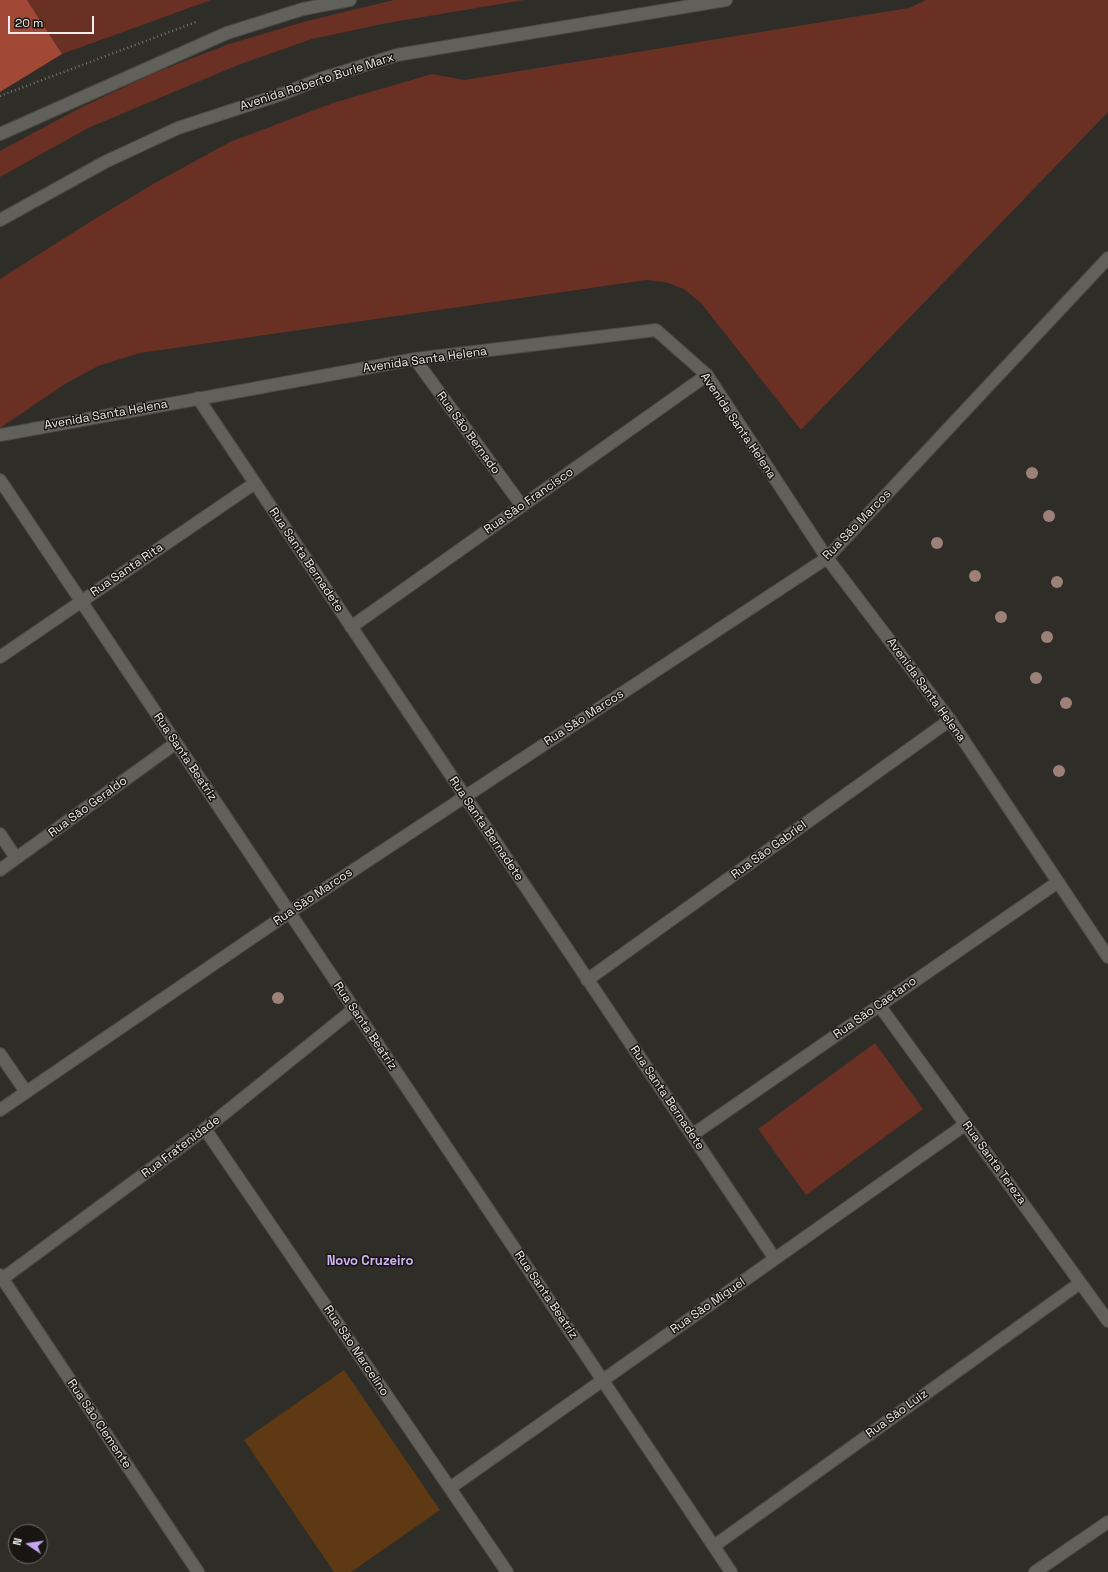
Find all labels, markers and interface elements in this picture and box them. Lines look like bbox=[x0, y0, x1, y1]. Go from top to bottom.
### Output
scale bar bbox=[10, 8, 96, 34]
text: 20 m bbox=[15, 15, 43, 31]
street label: Avenida Roberto Burle Marx bbox=[238, 50, 396, 114]
street label: Avenida Santa Helena bbox=[362, 344, 488, 376]
street label: Avenida Santa Helena bbox=[697, 370, 779, 482]
street label: Rua São Bernado bbox=[433, 389, 503, 477]
street label: Avenida Santa Helena bbox=[43, 397, 169, 433]
street label: Rua São Francisco bbox=[482, 465, 576, 537]
street label: Rua São Marcos bbox=[820, 487, 894, 563]
street label: Rua Santa Bernadete bbox=[266, 505, 346, 615]
street label: Rua Santa Rita bbox=[88, 540, 166, 600]
street label: Avenida Santa Helena bbox=[883, 635, 969, 745]
street label: Rua São Marcos bbox=[542, 687, 626, 749]
street label: Rua Santa Beatriz bbox=[150, 710, 220, 804]
street label: Rua São Geraldo bbox=[46, 774, 130, 840]
street label: Rua Santa Bernadete bbox=[446, 774, 526, 884]
street label: Rua São Gabriel bbox=[729, 818, 809, 882]
street label: Rua São Marcos bbox=[271, 865, 355, 929]
street label: Rua São Caetano bbox=[831, 974, 919, 1042]
street label: Rua Santa Beatriz bbox=[330, 979, 400, 1073]
street label: Rua Santa Bernadete bbox=[627, 1043, 707, 1153]
street label: Rua Fratenidade bbox=[139, 1113, 223, 1181]
street label: Rua Santa Tereza bbox=[959, 1119, 1029, 1207]
street label: Rua Santa Beatriz bbox=[511, 1248, 581, 1342]
district label: Novo Cruzeiro bbox=[327, 1253, 413, 1269]
street label: Rua São Miguel bbox=[668, 1275, 748, 1337]
street label: Rua São Marcelino bbox=[320, 1303, 392, 1399]
street label: Rua São Clemente bbox=[64, 1377, 134, 1471]
street label: Rua São Luiz bbox=[863, 1387, 931, 1441]
north arrow bbox=[8, 1524, 48, 1564]
text: N bbox=[10, 1536, 25, 1547]

